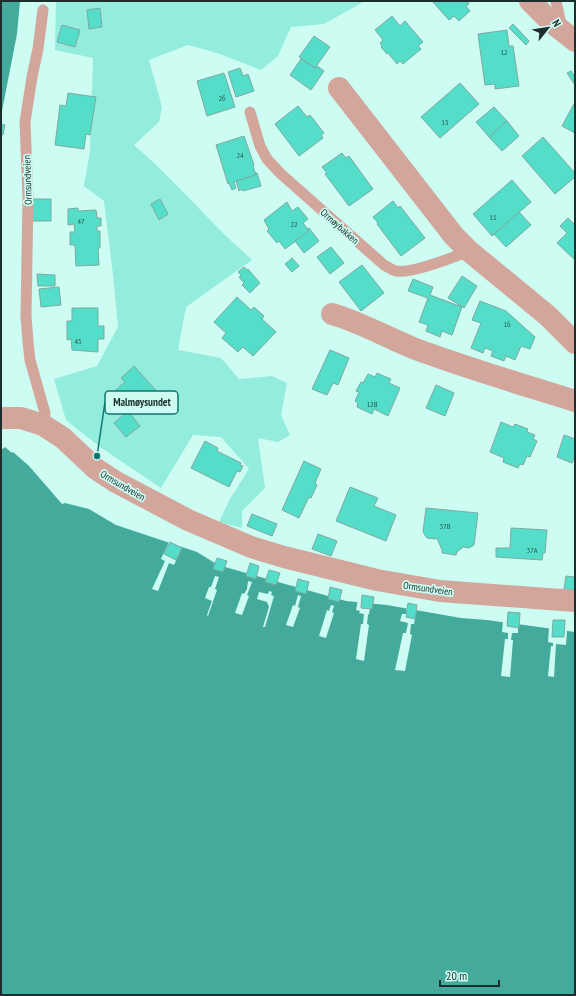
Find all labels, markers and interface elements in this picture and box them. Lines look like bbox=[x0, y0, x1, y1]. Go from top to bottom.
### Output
north arrow bbox=[528, 8, 568, 48]
text: N bbox=[549, 17, 564, 29]
house number: 12 bbox=[500, 47, 508, 57]
house number: 26 bbox=[218, 93, 226, 103]
house number: 15 bbox=[441, 117, 449, 127]
house number: 24 bbox=[236, 150, 244, 160]
street label: Ormsundveien bbox=[20, 155, 35, 205]
street label: Ormøybakken bbox=[318, 206, 362, 247]
house number: 11 bbox=[489, 212, 497, 222]
house number: 47 bbox=[77, 216, 85, 226]
house number: 22 bbox=[290, 219, 298, 229]
house number: 16 bbox=[503, 319, 511, 329]
house number: 45 bbox=[74, 336, 82, 346]
callout: Malmøysundet bbox=[105, 391, 178, 414]
text: Malmøysundet bbox=[113, 395, 172, 409]
house number: 12B bbox=[367, 399, 378, 409]
street label: Ormsundveien bbox=[98, 467, 148, 504]
house number: 37B bbox=[440, 521, 451, 531]
house number: 37A bbox=[527, 545, 538, 555]
street label: Ormsundveien bbox=[402, 579, 454, 598]
scale bar bbox=[440, 962, 499, 988]
text: 20 m bbox=[446, 968, 467, 983]

